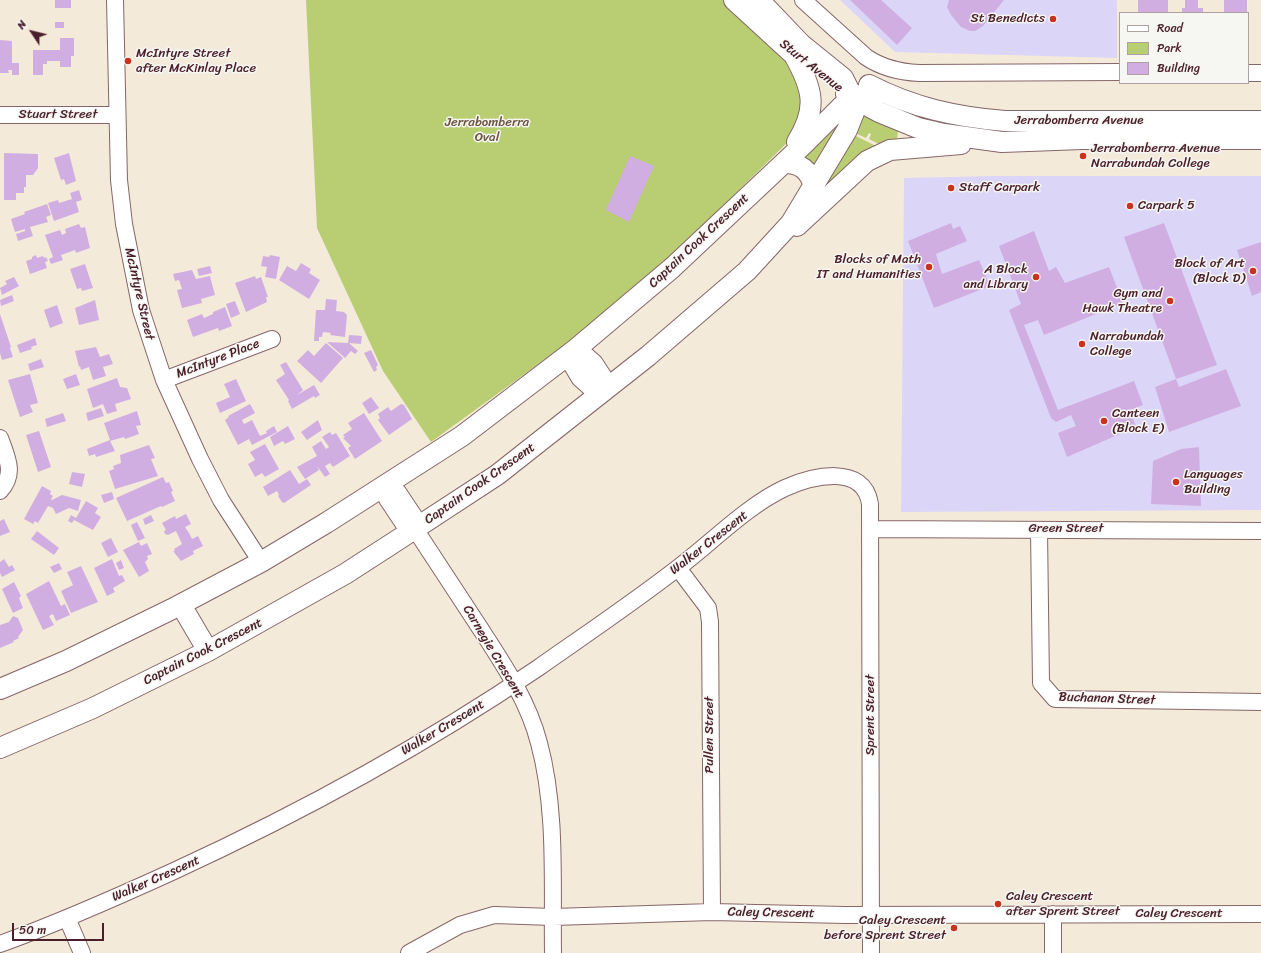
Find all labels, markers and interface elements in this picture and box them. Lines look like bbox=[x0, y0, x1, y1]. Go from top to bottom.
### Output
place label: St Benedicts bbox=[971, 11, 1045, 27]
north arrow bbox=[12, 12, 52, 52]
legend bbox=[1119, 12, 1249, 84]
marker: St Benedicts bbox=[1048, 14, 1058, 24]
text: N bbox=[12, 16, 32, 33]
text: Road bbox=[1157, 17, 1183, 39]
street label: Sturt Avenue bbox=[776, 36, 846, 96]
text: Park bbox=[1157, 37, 1182, 59]
place label: McIntyre Street after McKinlay Place bbox=[136, 46, 256, 77]
marker: McIntyre Street after McKinlay Place bbox=[123, 56, 133, 66]
text: Building bbox=[1157, 57, 1200, 79]
street label: Stuart Street bbox=[18, 107, 98, 123]
street label: Jerrabomberra Avenue bbox=[1014, 113, 1144, 129]
park label: Jerrabomberra Oval bbox=[445, 115, 529, 146]
place label: Jerrabomberra Avenue Narrabundah College bbox=[1091, 141, 1220, 172]
marker: Jerrabomberra Avenue Narrabundah College bbox=[1078, 151, 1088, 161]
place label: Staff Carpark bbox=[959, 180, 1040, 196]
marker: Staff Carpark bbox=[946, 183, 956, 193]
street label: Captain Cook Crescent bbox=[646, 191, 752, 291]
place label: Carpark 5 bbox=[1138, 198, 1195, 214]
marker: Carpark 5 bbox=[1125, 201, 1135, 211]
street label: McIntyre Street bbox=[121, 246, 157, 342]
place label: Blocks of Math IT and Humanities bbox=[817, 252, 921, 283]
place label: Block of Art (Block D) bbox=[1174, 256, 1245, 287]
marker: Blocks of Math IT and Humanities bbox=[924, 262, 934, 272]
place label: A Block and Library bbox=[964, 262, 1028, 293]
marker: Block of Art (Block D) bbox=[1248, 266, 1258, 276]
marker: A Block and Library bbox=[1031, 272, 1041, 282]
place label: Gym and Hawk Theatre bbox=[1082, 286, 1162, 317]
marker: Gym and Hawk Theatre bbox=[1165, 296, 1175, 306]
place label: Narrabundah College bbox=[1090, 329, 1164, 360]
street label: McIntyre Place bbox=[174, 336, 262, 382]
marker: Narrabundah College bbox=[1077, 339, 1087, 349]
place label: Canteen (Block E) bbox=[1112, 406, 1164, 437]
marker: Canteen (Block E) bbox=[1099, 416, 1109, 426]
street label: Captain Cook Crescent bbox=[422, 440, 538, 528]
place label: Languages Building bbox=[1184, 467, 1243, 498]
marker: Languages Building bbox=[1171, 477, 1181, 487]
street label: Walker Crescent bbox=[667, 508, 751, 578]
street label: Green Street bbox=[1029, 521, 1103, 537]
street label: Carnegie Crescent bbox=[459, 603, 527, 701]
street label: Captain Cook Crescent bbox=[141, 615, 265, 689]
street label: Sprent Street bbox=[863, 675, 879, 755]
street label: Buchanan Street bbox=[1058, 690, 1156, 708]
street label: Pullen Street bbox=[702, 696, 718, 774]
street label: Walker Crescent bbox=[398, 697, 488, 759]
street label: Walker Crescent bbox=[110, 853, 202, 905]
place label: Caley Crescent after Sprent Street bbox=[1006, 889, 1120, 920]
marker: Caley Crescent after Sprent Street bbox=[993, 899, 1003, 909]
street label: Caley Crescent bbox=[727, 904, 815, 922]
street label: Caley Crescent bbox=[1135, 906, 1223, 922]
place label: Caley Crescent before Sprent Street bbox=[824, 913, 946, 944]
scale bar bbox=[14, 915, 106, 941]
text: 50 m bbox=[19, 919, 46, 941]
marker: Caley Crescent before Sprent Street bbox=[949, 923, 959, 933]

